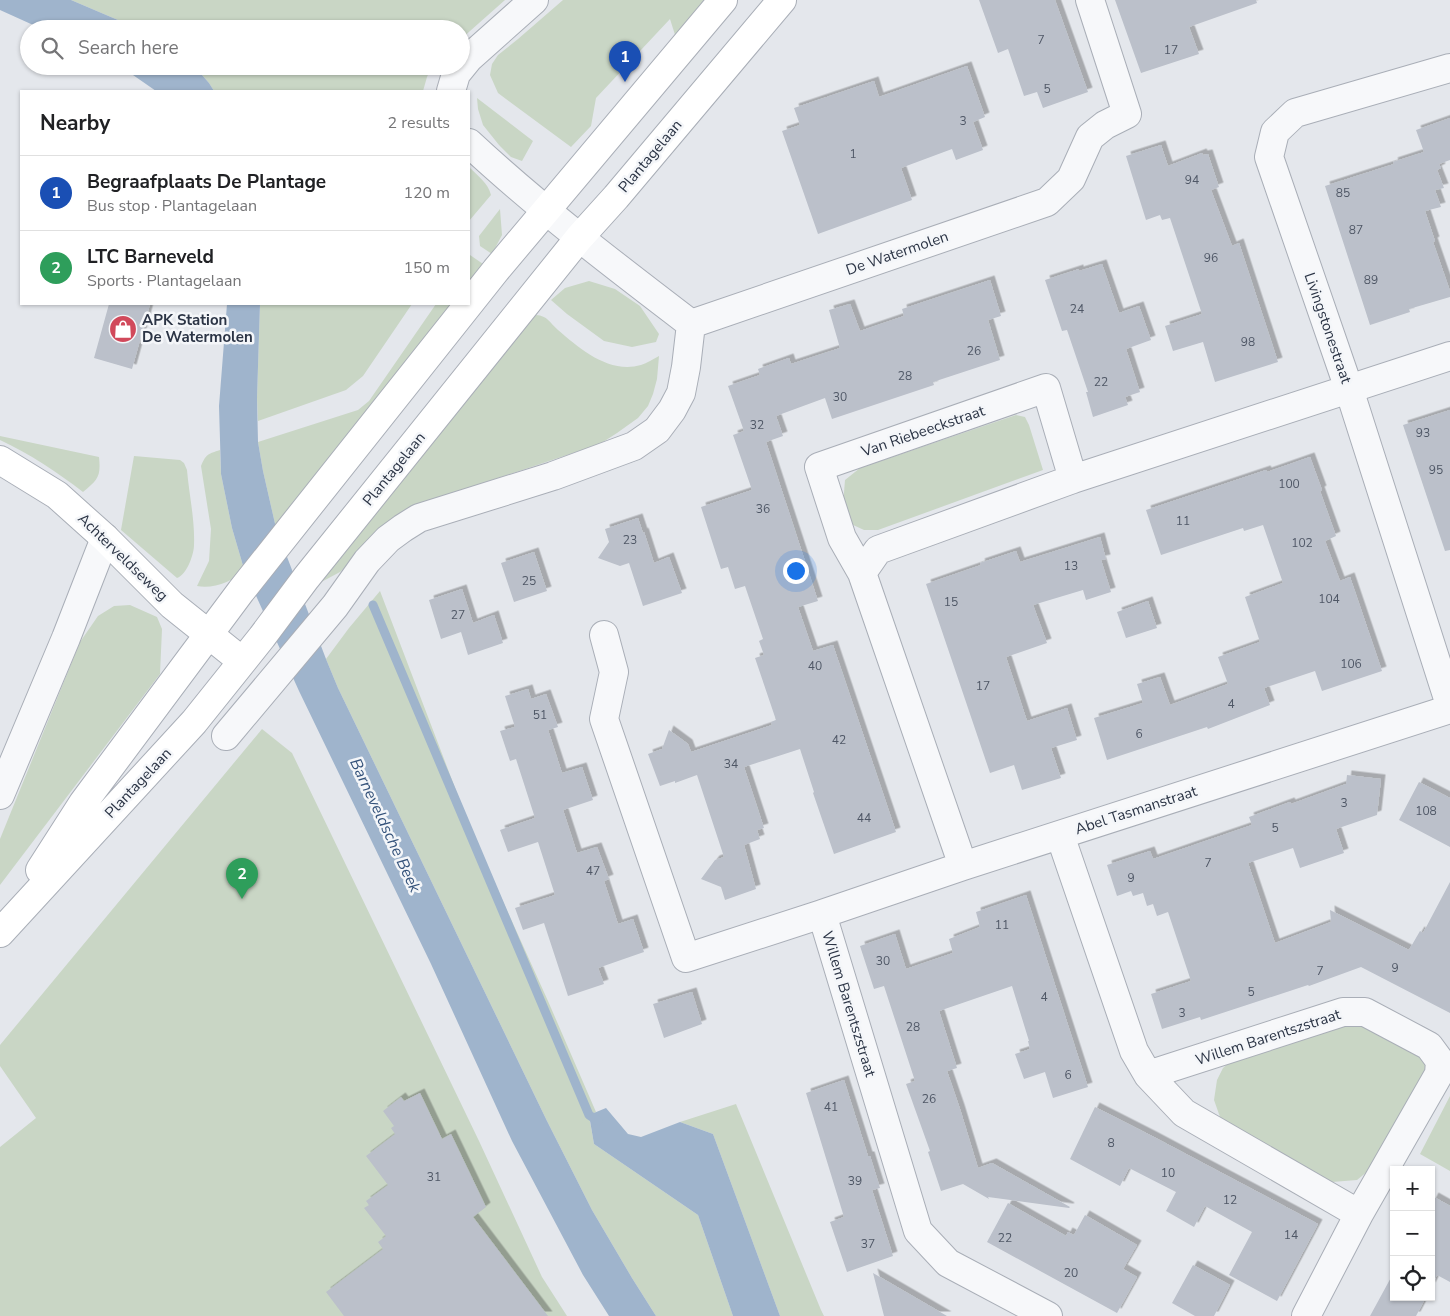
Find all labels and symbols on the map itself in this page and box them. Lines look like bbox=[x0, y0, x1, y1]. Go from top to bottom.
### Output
house number: 7 bbox=[1037, 32, 1045, 48]
pin: 1 bbox=[609, 41, 641, 82]
house number: 17 bbox=[1164, 42, 1178, 58]
house number: 5 bbox=[1043, 81, 1051, 97]
house number: 3 bbox=[959, 113, 967, 129]
street label: Plantagelaan bbox=[614, 115, 686, 197]
house number: 1 bbox=[849, 146, 857, 162]
house number: 94 bbox=[1185, 172, 1199, 188]
house number: 85 bbox=[1336, 185, 1350, 201]
house number: 87 bbox=[1349, 222, 1363, 238]
street label: De Watermolen bbox=[843, 226, 951, 280]
house number: 96 bbox=[1204, 250, 1218, 266]
street label: Livingstonestraat bbox=[1300, 270, 1357, 387]
house number: 89 bbox=[1364, 272, 1378, 288]
house number: 24 bbox=[1070, 301, 1084, 317]
place label: APK Station De Watermolen bbox=[142, 310, 253, 347]
shop icon: APK Station De Watermolen bbox=[108, 314, 138, 344]
house number: 98 bbox=[1241, 334, 1255, 350]
house number: 26 bbox=[967, 343, 981, 359]
house number: 28 bbox=[898, 368, 912, 384]
house number: 22 bbox=[1094, 374, 1108, 390]
house number: 30 bbox=[833, 389, 847, 405]
street label: Van Riebeeckstraat bbox=[858, 400, 988, 462]
house number: 32 bbox=[750, 417, 764, 433]
house number: 93 bbox=[1416, 425, 1430, 441]
street label: Plantagelaan bbox=[358, 428, 430, 510]
house number: 95 bbox=[1429, 462, 1443, 478]
house number: 100 bbox=[1278, 476, 1300, 492]
house number: 36 bbox=[756, 501, 770, 517]
street label: Achterveldseweg bbox=[73, 509, 173, 605]
house number: 11 bbox=[1176, 513, 1190, 529]
house number: 23 bbox=[623, 532, 637, 548]
house number: 102 bbox=[1291, 535, 1313, 551]
your location bbox=[783, 558, 809, 584]
house number: 13 bbox=[1064, 558, 1078, 574]
house number: 25 bbox=[522, 573, 536, 589]
house number: 104 bbox=[1318, 591, 1340, 607]
house number: 15 bbox=[944, 594, 958, 610]
house number: 27 bbox=[451, 607, 465, 623]
house number: 106 bbox=[1340, 656, 1362, 672]
house number: 40 bbox=[808, 658, 822, 674]
house number: 17 bbox=[976, 678, 990, 694]
house number: 4 bbox=[1227, 696, 1235, 712]
house number: 51 bbox=[533, 707, 547, 723]
house number: 6 bbox=[1135, 726, 1143, 742]
house number: 42 bbox=[832, 732, 846, 748]
street label: Plantagelaan bbox=[100, 744, 176, 822]
water label: Barneveldsche Beek bbox=[344, 755, 426, 897]
house number: 34 bbox=[724, 756, 738, 772]
street label: Abel Tasmanstraat bbox=[1072, 781, 1200, 839]
house number: 3 bbox=[1340, 795, 1348, 811]
house number: 108 bbox=[1415, 803, 1437, 819]
house number: 44 bbox=[857, 810, 871, 826]
house number: 5 bbox=[1271, 820, 1279, 836]
house number: 7 bbox=[1204, 855, 1212, 871]
pin: 2 bbox=[226, 858, 258, 899]
house number: 47 bbox=[586, 863, 600, 879]
house number: 9 bbox=[1127, 870, 1135, 886]
house number: 11 bbox=[995, 917, 1009, 933]
street label: Willem Barentszstraat bbox=[817, 929, 881, 1080]
house number: 30 bbox=[876, 953, 890, 969]
house number: 9 bbox=[1391, 960, 1399, 976]
house number: 7 bbox=[1316, 963, 1324, 979]
house number: 5 bbox=[1247, 984, 1255, 1000]
house number: 4 bbox=[1040, 989, 1048, 1005]
street label: Willem Barentszstraat bbox=[1193, 1004, 1344, 1070]
house number: 3 bbox=[1178, 1005, 1186, 1021]
house number: 28 bbox=[906, 1019, 920, 1035]
house number: 6 bbox=[1064, 1067, 1072, 1083]
house number: 26 bbox=[922, 1091, 936, 1107]
house number: 41 bbox=[824, 1099, 838, 1115]
house number: 8 bbox=[1107, 1135, 1115, 1151]
house number: 10 bbox=[1161, 1165, 1175, 1181]
house number: 31 bbox=[427, 1169, 441, 1185]
house number: 39 bbox=[848, 1173, 862, 1189]
house number: 12 bbox=[1223, 1192, 1237, 1208]
house number: 14 bbox=[1284, 1227, 1298, 1243]
house number: 22 bbox=[998, 1230, 1012, 1246]
house number: 37 bbox=[861, 1236, 875, 1252]
house number: 20 bbox=[1064, 1265, 1078, 1281]

